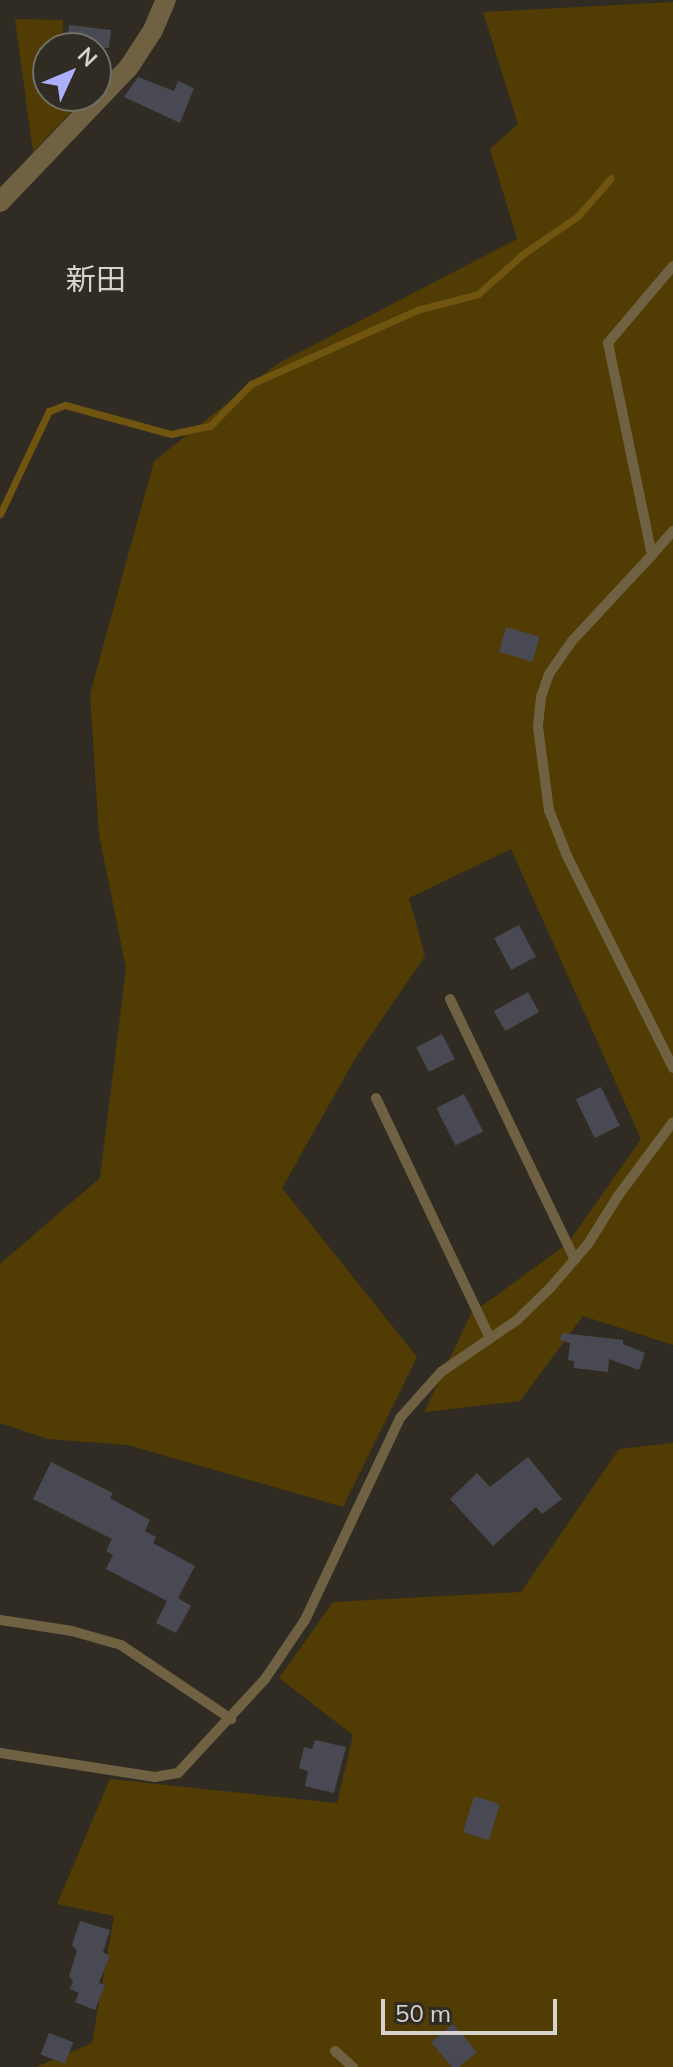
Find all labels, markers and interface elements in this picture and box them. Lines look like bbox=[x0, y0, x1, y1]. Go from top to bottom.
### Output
north arrow bbox=[32, 32, 112, 112]
text: N bbox=[72, 41, 104, 72]
district label: 新田 bbox=[66, 261, 126, 297]
scale bar bbox=[385, 1983, 561, 2033]
text: 50 m bbox=[395, 1998, 451, 2028]

